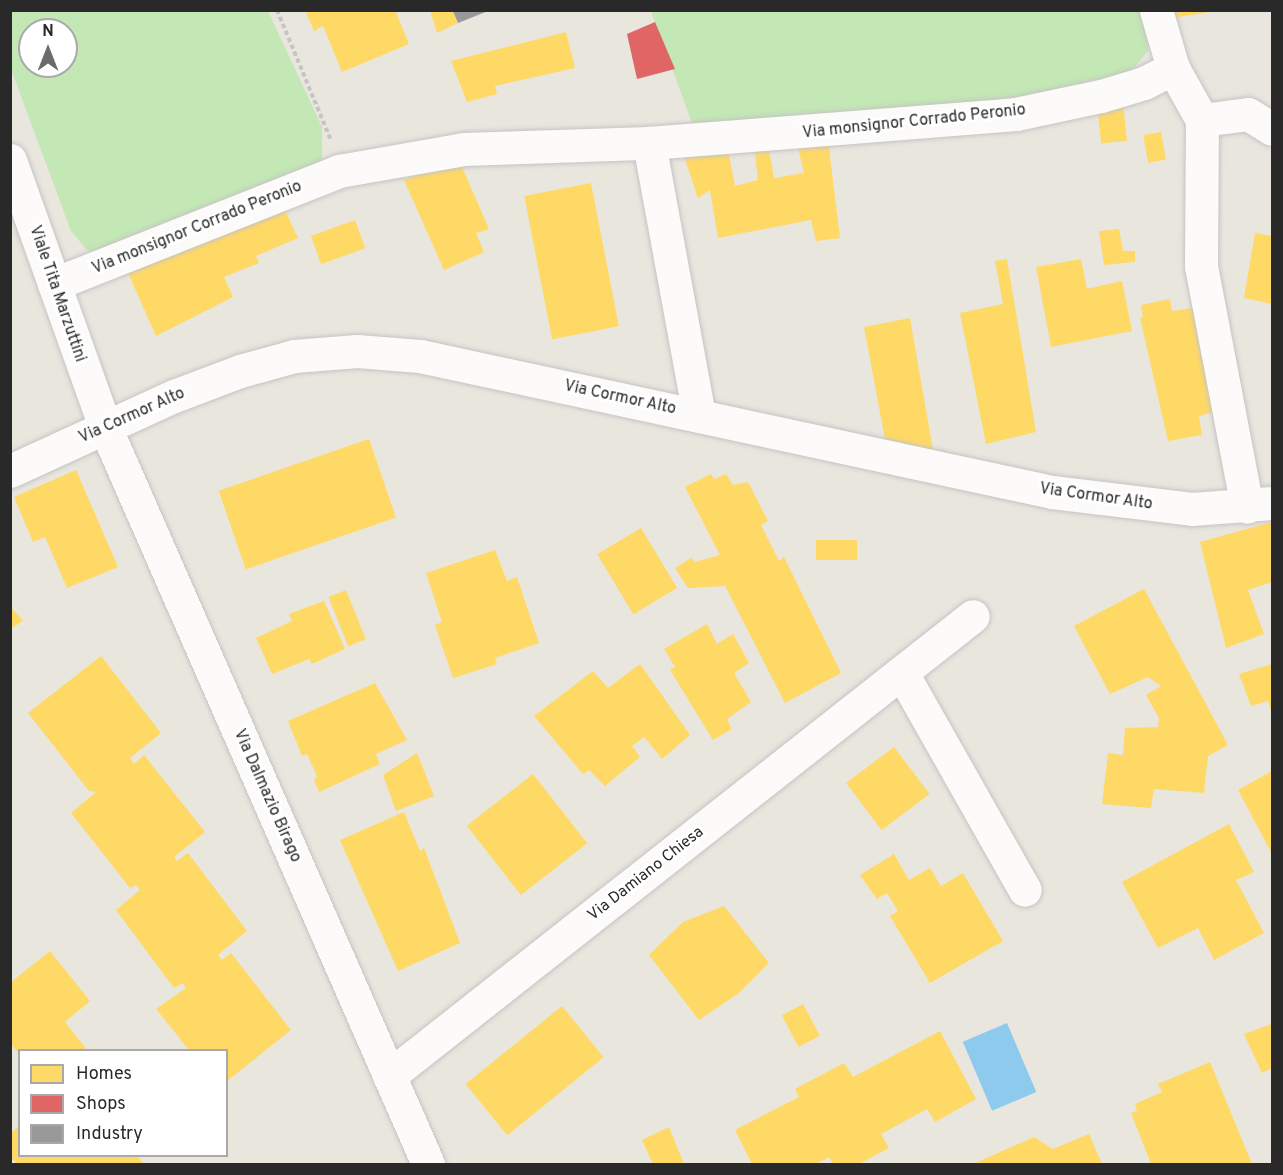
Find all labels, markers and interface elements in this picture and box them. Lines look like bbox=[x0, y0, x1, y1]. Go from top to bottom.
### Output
north arrow bbox=[18, 18, 78, 78]
text: N bbox=[42, 22, 54, 42]
street label: Via monsignor Corrado Peronio bbox=[801, 101, 1027, 143]
street label: Via monsignor Corrado Peronio bbox=[89, 177, 305, 279]
street label: Viale Tita Marzuttini bbox=[25, 223, 89, 365]
street label: Via Cormor Alto bbox=[562, 377, 678, 419]
street label: Via Cormor Alto bbox=[76, 384, 188, 448]
street label: Via Cormor Alto bbox=[1038, 480, 1154, 514]
street label: Via Dalmazio Birago bbox=[229, 726, 305, 866]
street label: Via Damiano Chiesa bbox=[584, 823, 708, 925]
legend bbox=[18, 1049, 228, 1157]
text: Homes bbox=[76, 1063, 132, 1086]
text: Shops bbox=[76, 1093, 126, 1116]
text: Industry bbox=[76, 1123, 143, 1146]

